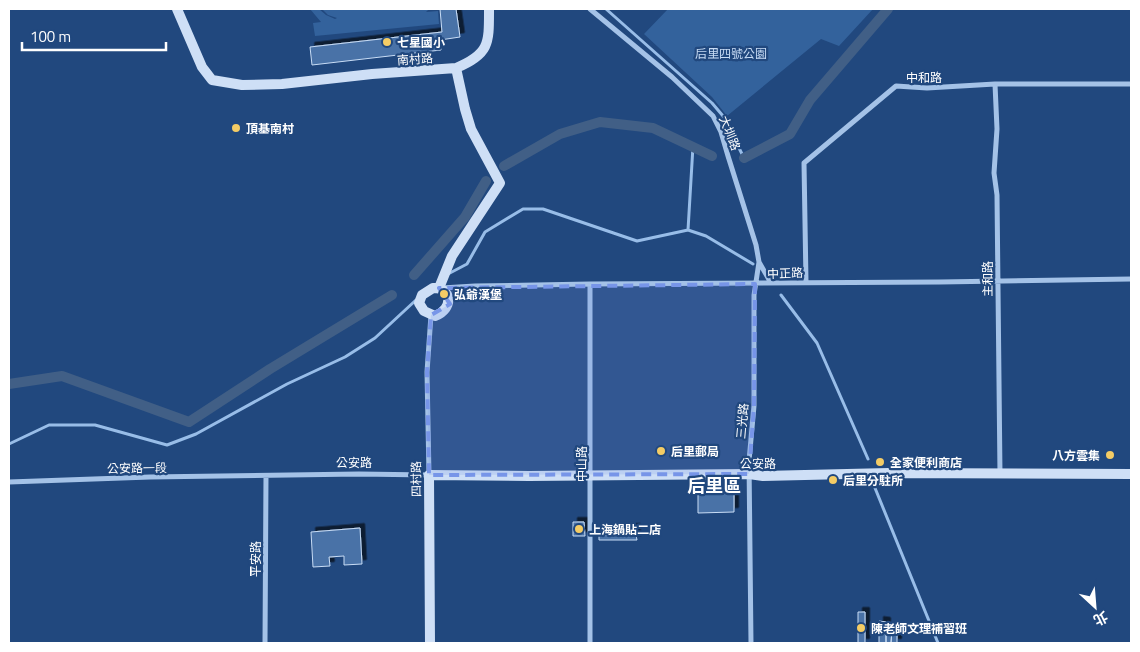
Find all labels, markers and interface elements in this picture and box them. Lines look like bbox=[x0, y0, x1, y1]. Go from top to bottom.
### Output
scale bar bbox=[22, 20, 166, 52]
text: 100 m bbox=[30, 25, 71, 48]
place label: 七星國小 bbox=[397, 33, 445, 52]
marker: 七星國小 bbox=[381, 36, 393, 48]
park label: 后里四號公園 bbox=[695, 44, 767, 63]
street label: 南村路 bbox=[396, 48, 434, 70]
street label: 中和路 bbox=[906, 68, 942, 87]
street label: 大圳路 bbox=[714, 113, 746, 153]
place label: 頂基南村 bbox=[246, 119, 294, 138]
marker: 頂基南村 bbox=[230, 122, 242, 134]
street label: 主和路 bbox=[978, 261, 997, 297]
street label: 中正路 bbox=[767, 263, 803, 283]
place label: 弘爺漢堡 bbox=[454, 285, 502, 304]
marker: 弘爺漢堡 bbox=[438, 288, 450, 300]
street label: 三光路 bbox=[731, 402, 753, 440]
place label: 后里郵局 bbox=[671, 442, 719, 461]
marker: 后里郵局 bbox=[655, 445, 667, 457]
street label: 中山路 bbox=[572, 446, 591, 482]
place label: 八方雲集 bbox=[1052, 446, 1100, 465]
marker: 八方雲集 bbox=[1104, 449, 1116, 461]
street label: 公安路 bbox=[336, 453, 372, 472]
place label: 全家便利商店 bbox=[890, 453, 962, 472]
street label: 公安路 bbox=[740, 454, 776, 473]
marker: 全家便利商店 bbox=[874, 456, 886, 468]
street label: 公安路一段 bbox=[107, 458, 167, 478]
street label: 四村路 bbox=[406, 461, 426, 497]
place label: 后里分駐所 bbox=[843, 471, 903, 490]
district label: 后里區 bbox=[687, 472, 741, 499]
marker: 后里分駐所 bbox=[827, 474, 839, 486]
place label: 上海鍋貼二店 bbox=[589, 520, 661, 539]
marker: 上海鍋貼二店 bbox=[573, 523, 585, 535]
street label: 平安路 bbox=[246, 541, 265, 577]
north arrow bbox=[1070, 582, 1120, 632]
text: 北 bbox=[1090, 607, 1112, 632]
place label: 陳老師文理補習班 bbox=[871, 619, 967, 638]
marker: 陳老師文理補習班 bbox=[855, 622, 867, 634]

